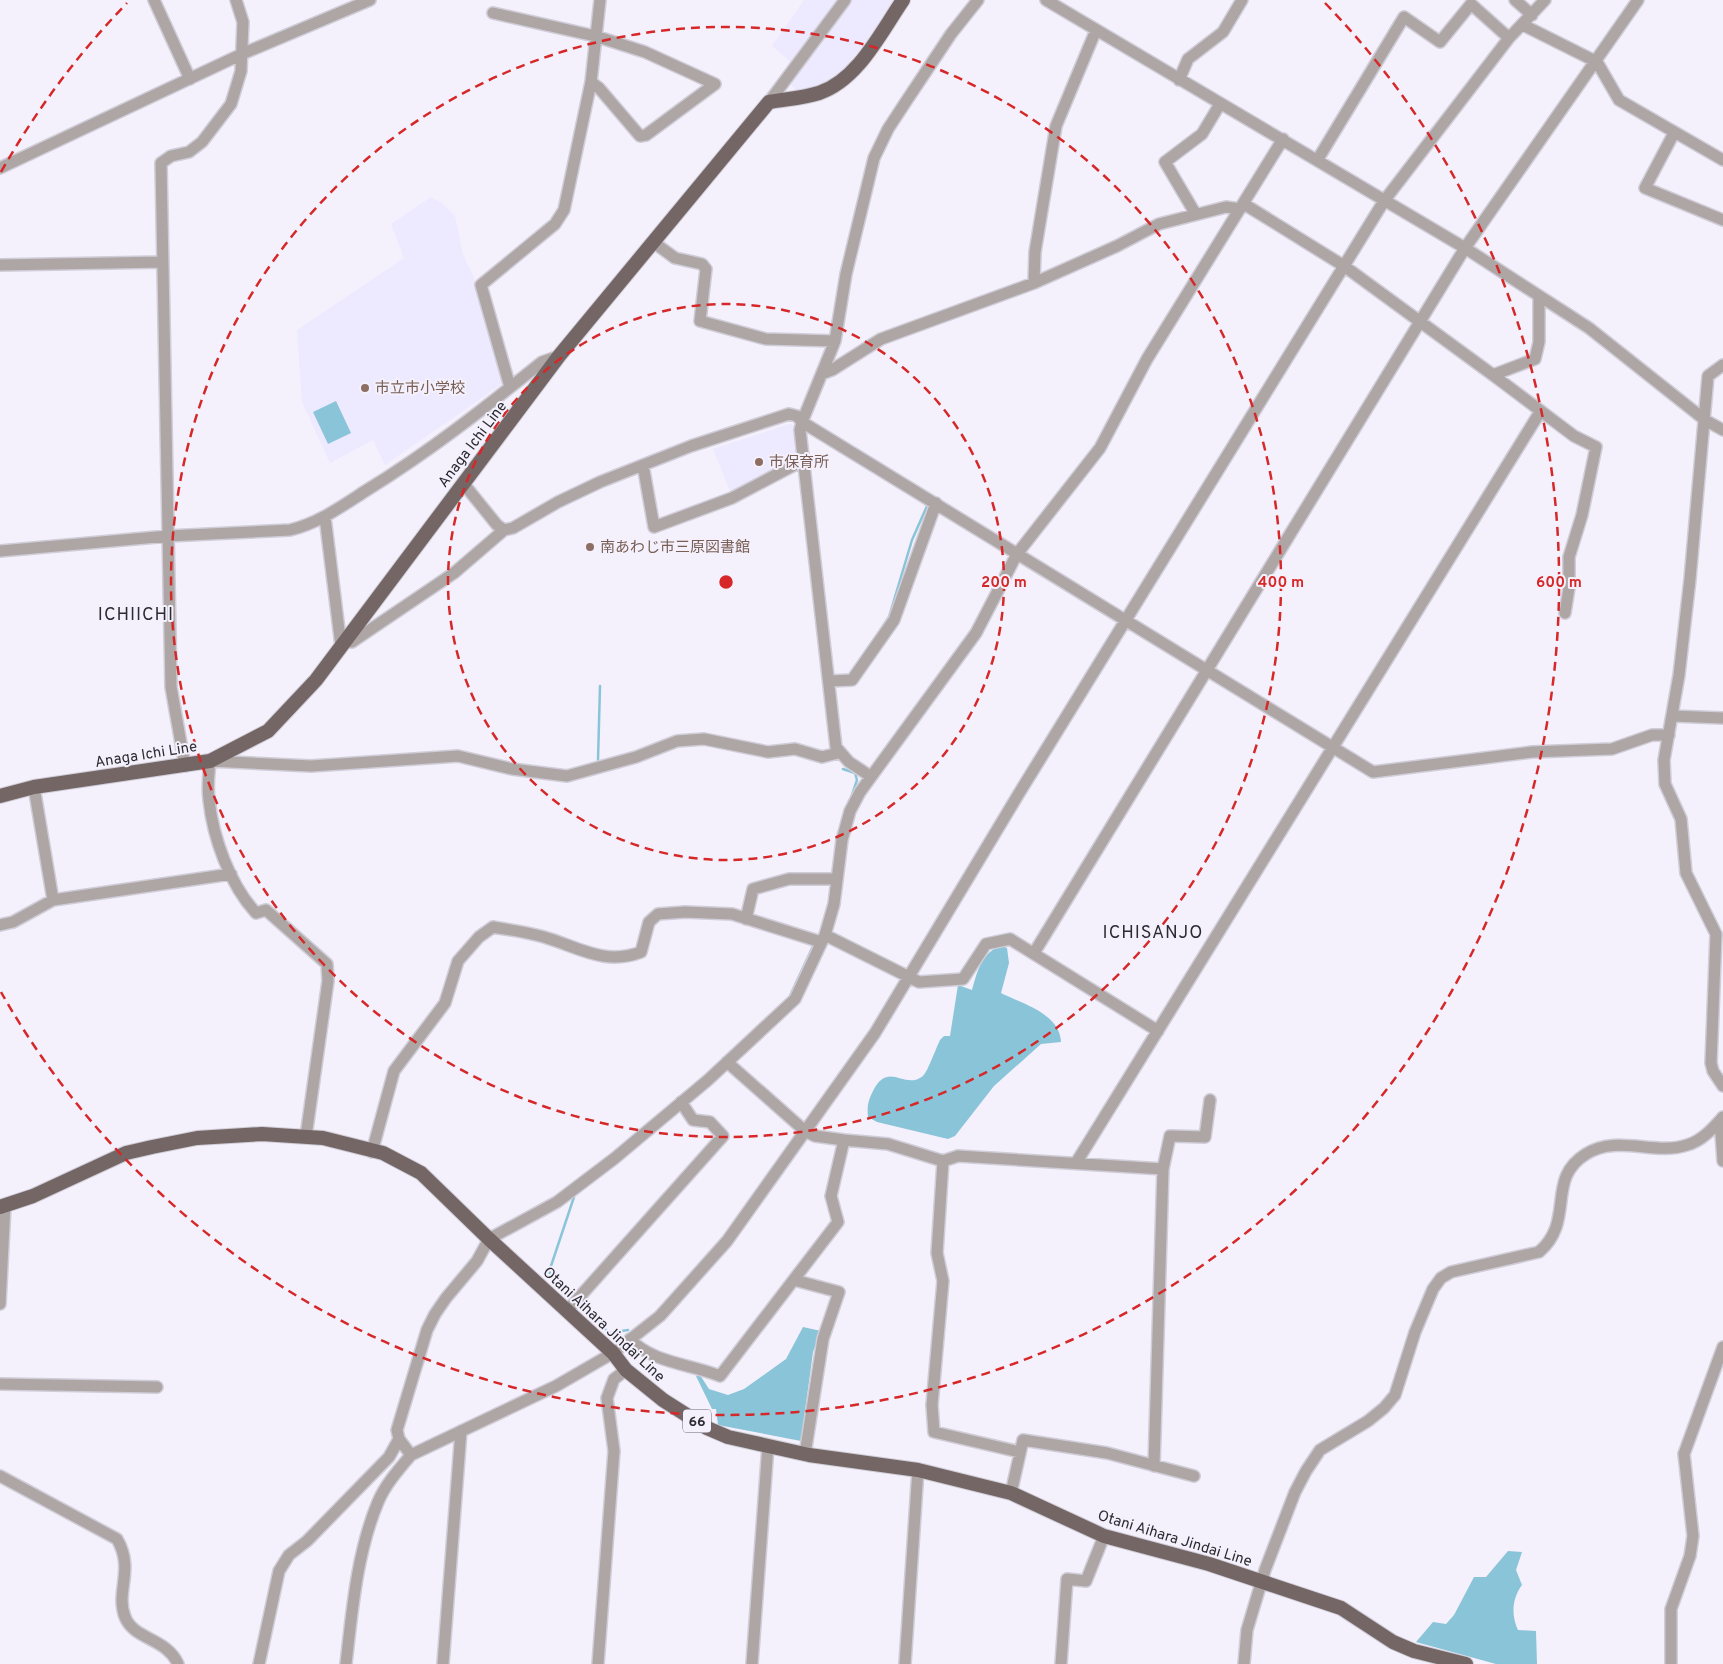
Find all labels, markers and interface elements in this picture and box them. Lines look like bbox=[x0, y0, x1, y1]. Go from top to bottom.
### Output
place label: 市立市小学校 bbox=[375, 380, 465, 399]
marker: 市立市小学校 bbox=[359, 382, 371, 394]
street label: Anaga Ichi Line bbox=[435, 398, 512, 492]
place label: 市保育所 bbox=[769, 454, 829, 473]
marker: 市保育所 bbox=[753, 456, 765, 468]
place label: 南あわじ市三原図書館 bbox=[600, 539, 750, 558]
marker: 南あわじ市三原図書館 bbox=[584, 541, 596, 553]
centre of rings bbox=[717, 573, 735, 591]
text: 200 m bbox=[981, 574, 1027, 593]
text: 400 m bbox=[1258, 574, 1304, 593]
text: 600 m bbox=[1536, 574, 1582, 593]
district label: ICHIICHI bbox=[98, 604, 174, 627]
street label: Anaga Ichi Line bbox=[94, 738, 199, 773]
district label: ICHISANJO bbox=[1103, 922, 1203, 945]
street label: Otani Aihara Jindai Line bbox=[538, 1263, 668, 1387]
road number: 66 bbox=[683, 1410, 711, 1432]
street label: Otani Aihara Jindai Line bbox=[1095, 1507, 1254, 1572]

